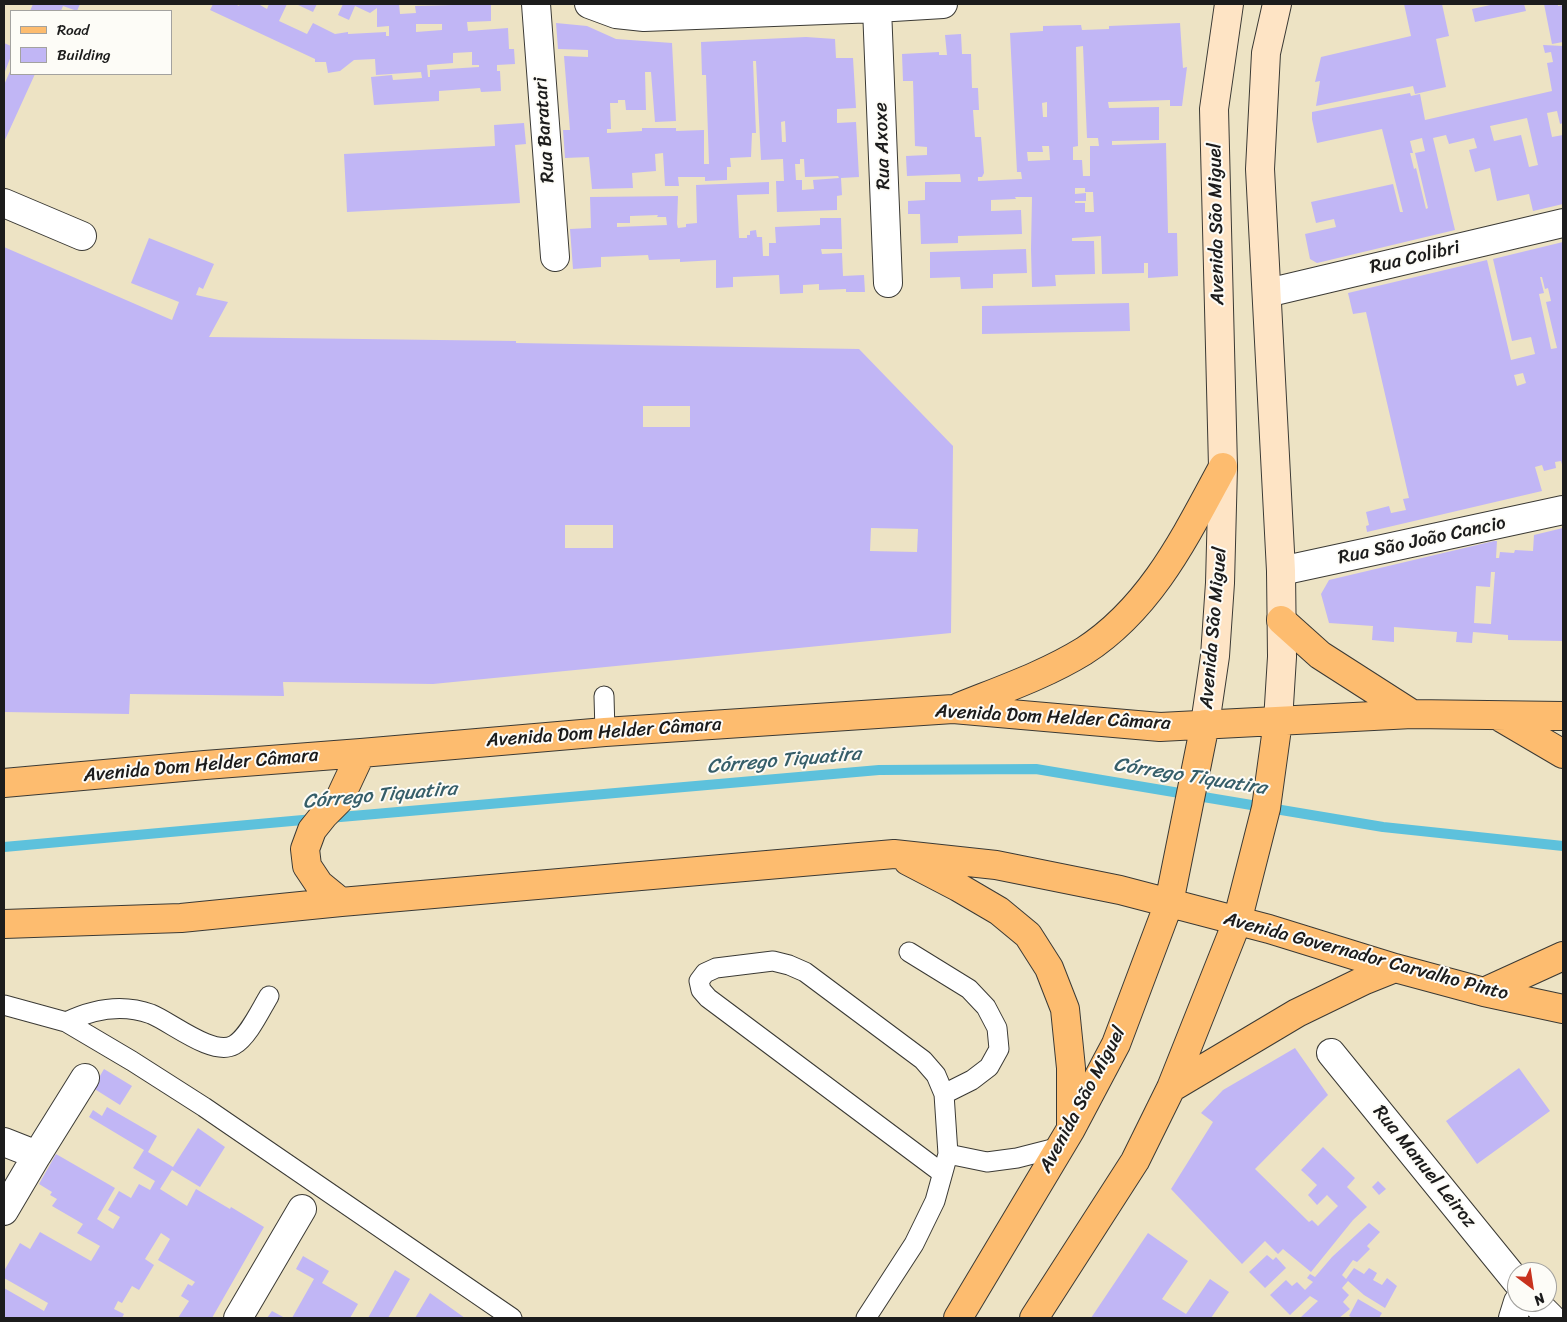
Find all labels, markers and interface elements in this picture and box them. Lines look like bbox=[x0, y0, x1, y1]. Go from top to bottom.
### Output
legend bbox=[10, 10, 172, 75]
text: Road bbox=[57, 17, 89, 43]
text: Building bbox=[57, 42, 111, 68]
street label: Rua Baratari bbox=[530, 76, 560, 184]
street label: Rua Axoxe bbox=[870, 102, 896, 190]
street label: Avenida São Miguel bbox=[1204, 143, 1230, 305]
street label: Rua Colibri bbox=[1368, 237, 1462, 279]
street label: Rua São João Cancio bbox=[1336, 512, 1508, 570]
street label: Avenida São Miguel bbox=[1196, 546, 1232, 710]
street label: Avenida Dom Helder Câmara bbox=[935, 700, 1171, 736]
street label: Avenida Dom Helder Câmara bbox=[486, 713, 722, 753]
water label: Córrego Tiquatira bbox=[706, 742, 862, 780]
street label: Avenida Dom Helder Câmara bbox=[83, 744, 319, 788]
water label: Córrego Tiquatira bbox=[1112, 753, 1268, 801]
water label: Córrego Tiquatira bbox=[302, 777, 458, 815]
street label: Avenida Governador Carvalho Pinto bbox=[1221, 908, 1511, 1006]
street label: Avenida São Miguel bbox=[1035, 1023, 1131, 1177]
street label: Rua Manuel Leiroz bbox=[1368, 1101, 1480, 1233]
north arrow bbox=[1507, 1262, 1557, 1312]
text: N bbox=[1529, 1286, 1550, 1313]

